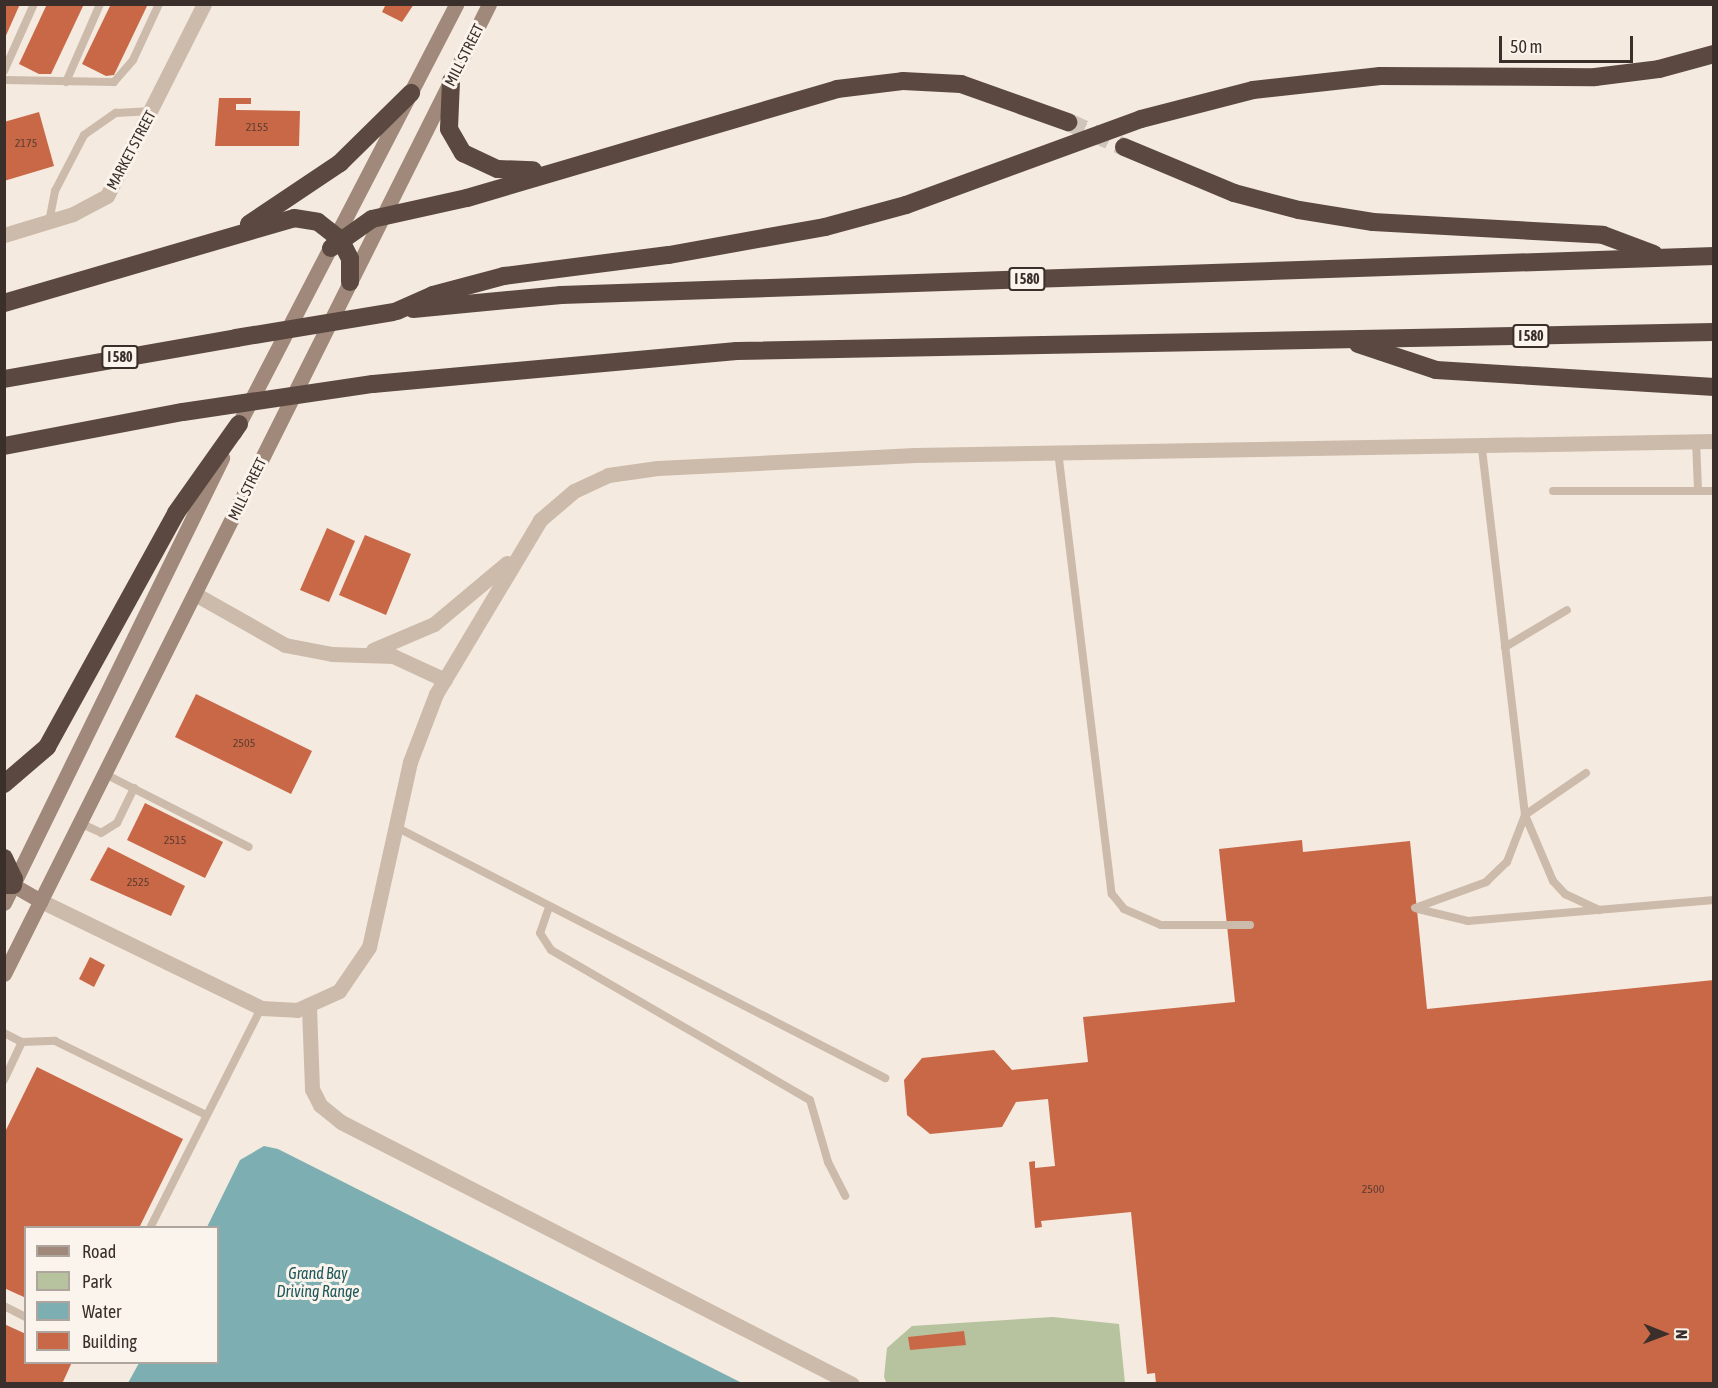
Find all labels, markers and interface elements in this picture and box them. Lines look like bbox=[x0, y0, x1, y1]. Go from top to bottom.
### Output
street label: MILL STREET bbox=[441, 21, 487, 89]
scale bar bbox=[1502, 24, 1636, 62]
text: 50 m bbox=[1510, 36, 1542, 57]
street label: MARKET STREET bbox=[103, 107, 159, 193]
house number: 2155 bbox=[246, 121, 268, 135]
house number: 2175 bbox=[15, 137, 37, 151]
road number: I 580 bbox=[1008, 268, 1046, 290]
road number: I 580 bbox=[1512, 325, 1550, 347]
road number: I 580 bbox=[100, 346, 140, 368]
street label: MILL STREET bbox=[224, 455, 270, 523]
house number: 2505 bbox=[233, 737, 255, 751]
house number: 2515 bbox=[164, 834, 186, 848]
house number: 2525 bbox=[127, 876, 149, 890]
house number: 2500 bbox=[1362, 1183, 1384, 1197]
legend bbox=[24, 1226, 219, 1364]
text: Road bbox=[82, 1241, 116, 1262]
water label: Grand Bay Driving Range bbox=[277, 1263, 359, 1301]
text: Park bbox=[82, 1271, 112, 1292]
text: Water bbox=[82, 1301, 121, 1322]
north arrow bbox=[1634, 1304, 1694, 1364]
text: N bbox=[1673, 1329, 1691, 1339]
text: Building bbox=[82, 1331, 137, 1352]

